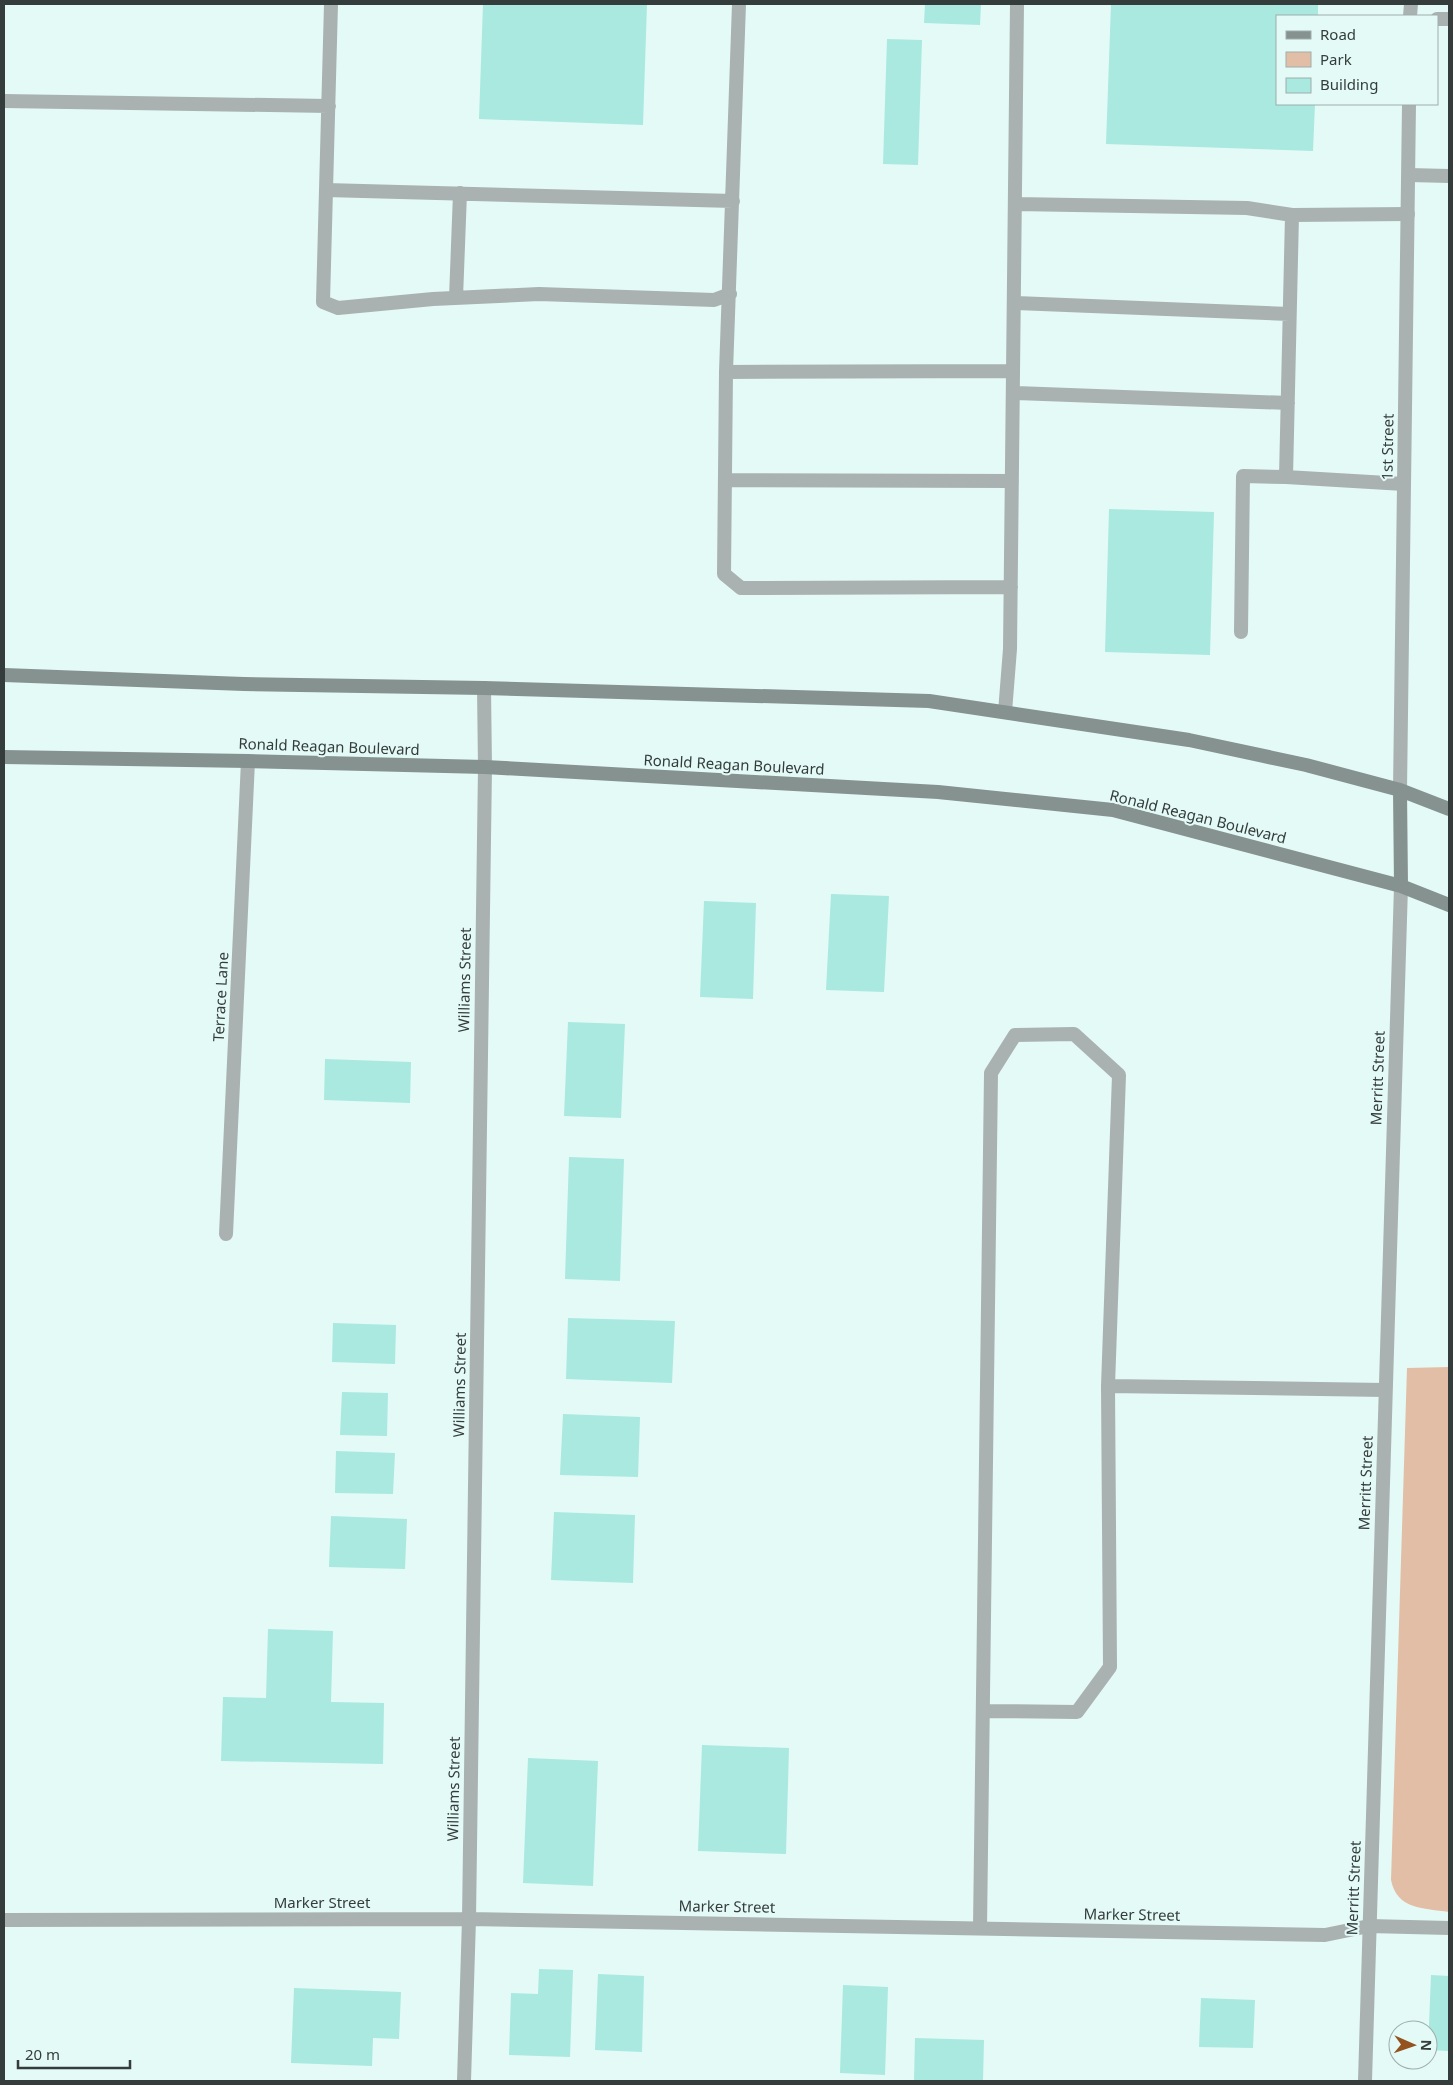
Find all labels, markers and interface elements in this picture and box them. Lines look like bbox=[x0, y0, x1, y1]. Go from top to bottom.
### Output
legend bbox=[1276, 15, 1438, 105]
text: Road bbox=[1320, 24, 1356, 44]
text: Park bbox=[1320, 49, 1352, 69]
text: Building bbox=[1320, 74, 1378, 94]
street label: 1st Street bbox=[1376, 413, 1398, 481]
street label: Ronald Reagan Boulevard bbox=[238, 733, 420, 759]
street label: Ronald Reagan Boulevard bbox=[643, 749, 825, 779]
street label: Ronald Reagan Boulevard bbox=[1108, 784, 1289, 848]
street label: Williams Street bbox=[453, 927, 475, 1033]
street label: Terrace Lane bbox=[208, 952, 232, 1042]
street label: Merritt Street bbox=[1365, 1030, 1389, 1126]
street label: Williams Street bbox=[448, 1332, 470, 1438]
street label: Merritt Street bbox=[1353, 1435, 1377, 1531]
street label: Williams Street bbox=[442, 1736, 464, 1842]
street label: Merritt Street bbox=[1341, 1840, 1365, 1936]
street label: Marker Street bbox=[274, 1892, 371, 1912]
street label: Marker Street bbox=[679, 1895, 776, 1917]
street label: Marker Street bbox=[1084, 1903, 1181, 1925]
north arrow bbox=[1388, 2020, 1438, 2070]
scale bar bbox=[18, 2038, 130, 2070]
text: N bbox=[1417, 2039, 1436, 2051]
text: 20 m bbox=[25, 2044, 60, 2064]

